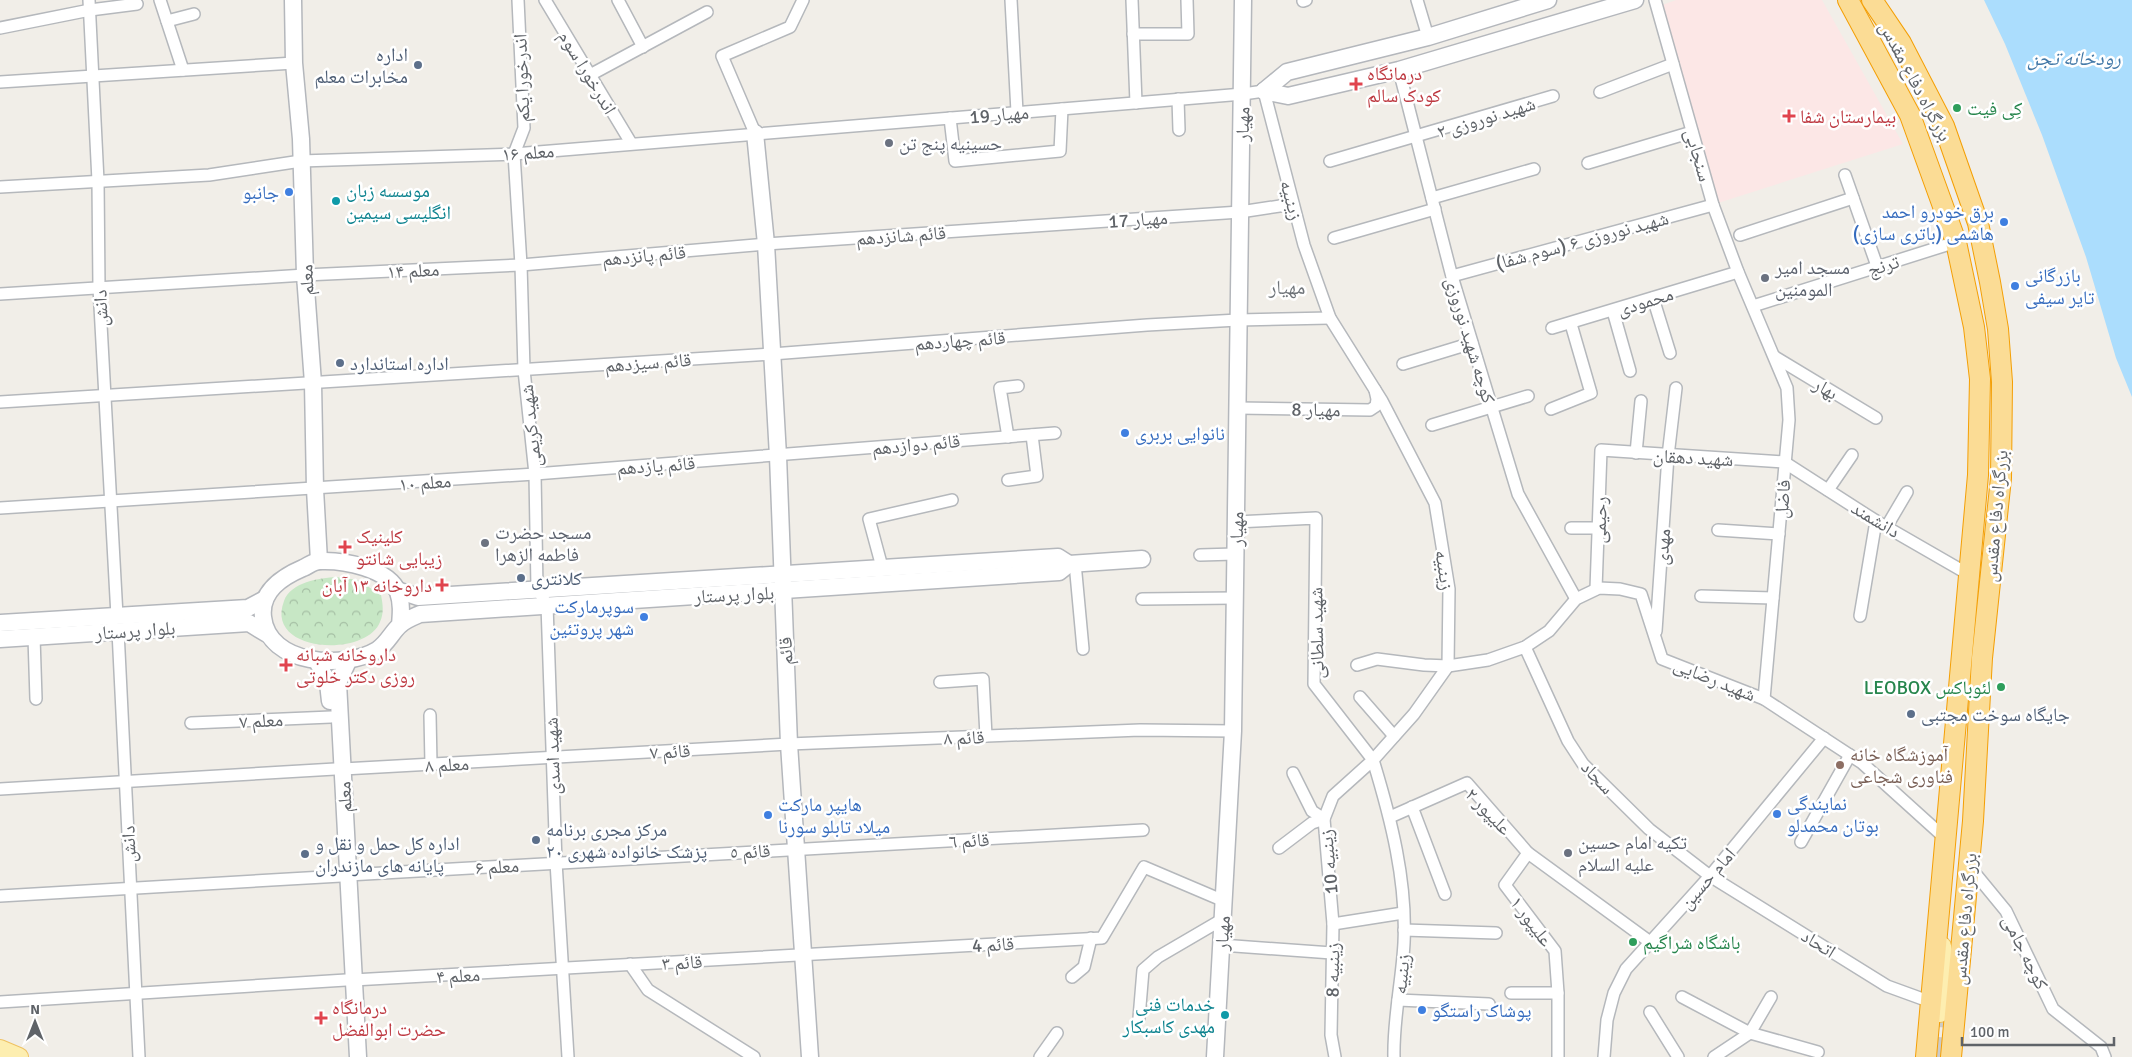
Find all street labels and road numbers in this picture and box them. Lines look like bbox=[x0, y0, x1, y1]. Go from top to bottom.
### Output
street label: بزرگراه دفاع مقدس bbox=[1873, 17, 1957, 146]
street label: اندرخورا سوم bbox=[552, 26, 622, 119]
street label: اندرخورا یکم bbox=[508, 33, 536, 123]
street label: شهید نوروزی ۲ bbox=[1434, 92, 1539, 144]
street label: مهیار 19 bbox=[968, 100, 1030, 130]
street label: مهیار bbox=[1230, 106, 1256, 143]
street label: سنجابی bbox=[1679, 126, 1717, 184]
street label: معلم ۱۶ bbox=[501, 139, 555, 167]
street label: زینبیه bbox=[1274, 178, 1308, 223]
street label: مهیار 17 bbox=[1108, 206, 1169, 234]
street label: شهید نوروزی ۶ (سوم شفا) bbox=[1493, 206, 1672, 277]
street label: قائم شانزدهم bbox=[855, 221, 947, 251]
street label: قائم پانزدهم bbox=[601, 240, 687, 272]
street label: ترنج bbox=[1864, 250, 1903, 282]
street label: معلم ۱۴ bbox=[386, 258, 440, 284]
street label: معلم bbox=[294, 264, 320, 296]
street label: کوچه شهید نوروزی bbox=[1439, 274, 1501, 406]
street label: محمودی bbox=[1614, 282, 1676, 322]
street label: دانش bbox=[88, 289, 114, 327]
street label: قائم چهاردهم bbox=[914, 326, 1006, 356]
street label: قائم سیزدهم bbox=[604, 348, 692, 378]
street label: بهار bbox=[1808, 372, 1842, 405]
street label: شهید کریمی bbox=[515, 383, 547, 468]
street label: مهیار 8 bbox=[1291, 398, 1341, 422]
street label: قائم دوازدهم bbox=[871, 429, 961, 461]
street label: شهید دهقان bbox=[1652, 444, 1734, 472]
street label: بزرگراه دفاع مقدس bbox=[1978, 449, 2014, 583]
street label: قائم یازدهم bbox=[616, 451, 696, 481]
street label: معلم ١٠ bbox=[398, 469, 452, 497]
street label: فاضل bbox=[1770, 479, 1796, 519]
street label: رحیمی bbox=[1587, 496, 1613, 544]
street label: دانشمند bbox=[1847, 496, 1904, 544]
street label: مهیار bbox=[1225, 511, 1249, 548]
street label: مهدی bbox=[1650, 528, 1676, 566]
street label: زینبیه bbox=[1429, 548, 1459, 592]
street label: بلوار پرستار bbox=[692, 581, 775, 609]
street label: شهید سلطانی bbox=[1304, 587, 1330, 679]
street label: بلوار پرستار bbox=[93, 616, 176, 646]
street label: قائم bbox=[773, 636, 799, 666]
street label: شهید رضایی bbox=[1670, 653, 1759, 707]
street label: معلم ٧ bbox=[238, 708, 284, 734]
street label: شهید اسدی bbox=[540, 717, 566, 795]
street label: قائم ٨ bbox=[943, 725, 985, 751]
street label: قائم ٧ bbox=[649, 739, 691, 765]
street label: معلم ۸ bbox=[424, 752, 470, 778]
street label: سجاد bbox=[1576, 756, 1619, 800]
street label: معلم bbox=[332, 781, 358, 813]
street label: علیپور ۲ bbox=[1460, 783, 1517, 841]
street label: دانش bbox=[116, 825, 142, 863]
street label: قائم ٦ bbox=[948, 828, 990, 854]
street label: زینبیه 10 bbox=[1314, 828, 1344, 895]
street label: قائم ٥ bbox=[729, 839, 771, 865]
street label: امام حسین bbox=[1674, 843, 1742, 915]
street label: بزرگراه دفاع مقدس bbox=[1947, 852, 1983, 986]
street label: معلم ۶ bbox=[474, 854, 520, 880]
street label: علیپور ۱ bbox=[1505, 892, 1558, 952]
street label: کوچه جامی bbox=[1997, 911, 2054, 994]
street label: مهیار bbox=[1210, 915, 1236, 952]
street label: اتحاد bbox=[1797, 924, 1840, 964]
street label: قائم 4 bbox=[971, 932, 1015, 958]
street label: زینبیه 8 bbox=[1321, 942, 1345, 998]
street label: قائم ٣ bbox=[661, 950, 703, 976]
street label: زینبیه bbox=[1388, 953, 1416, 995]
street label: معلم ۴ bbox=[435, 963, 481, 989]

